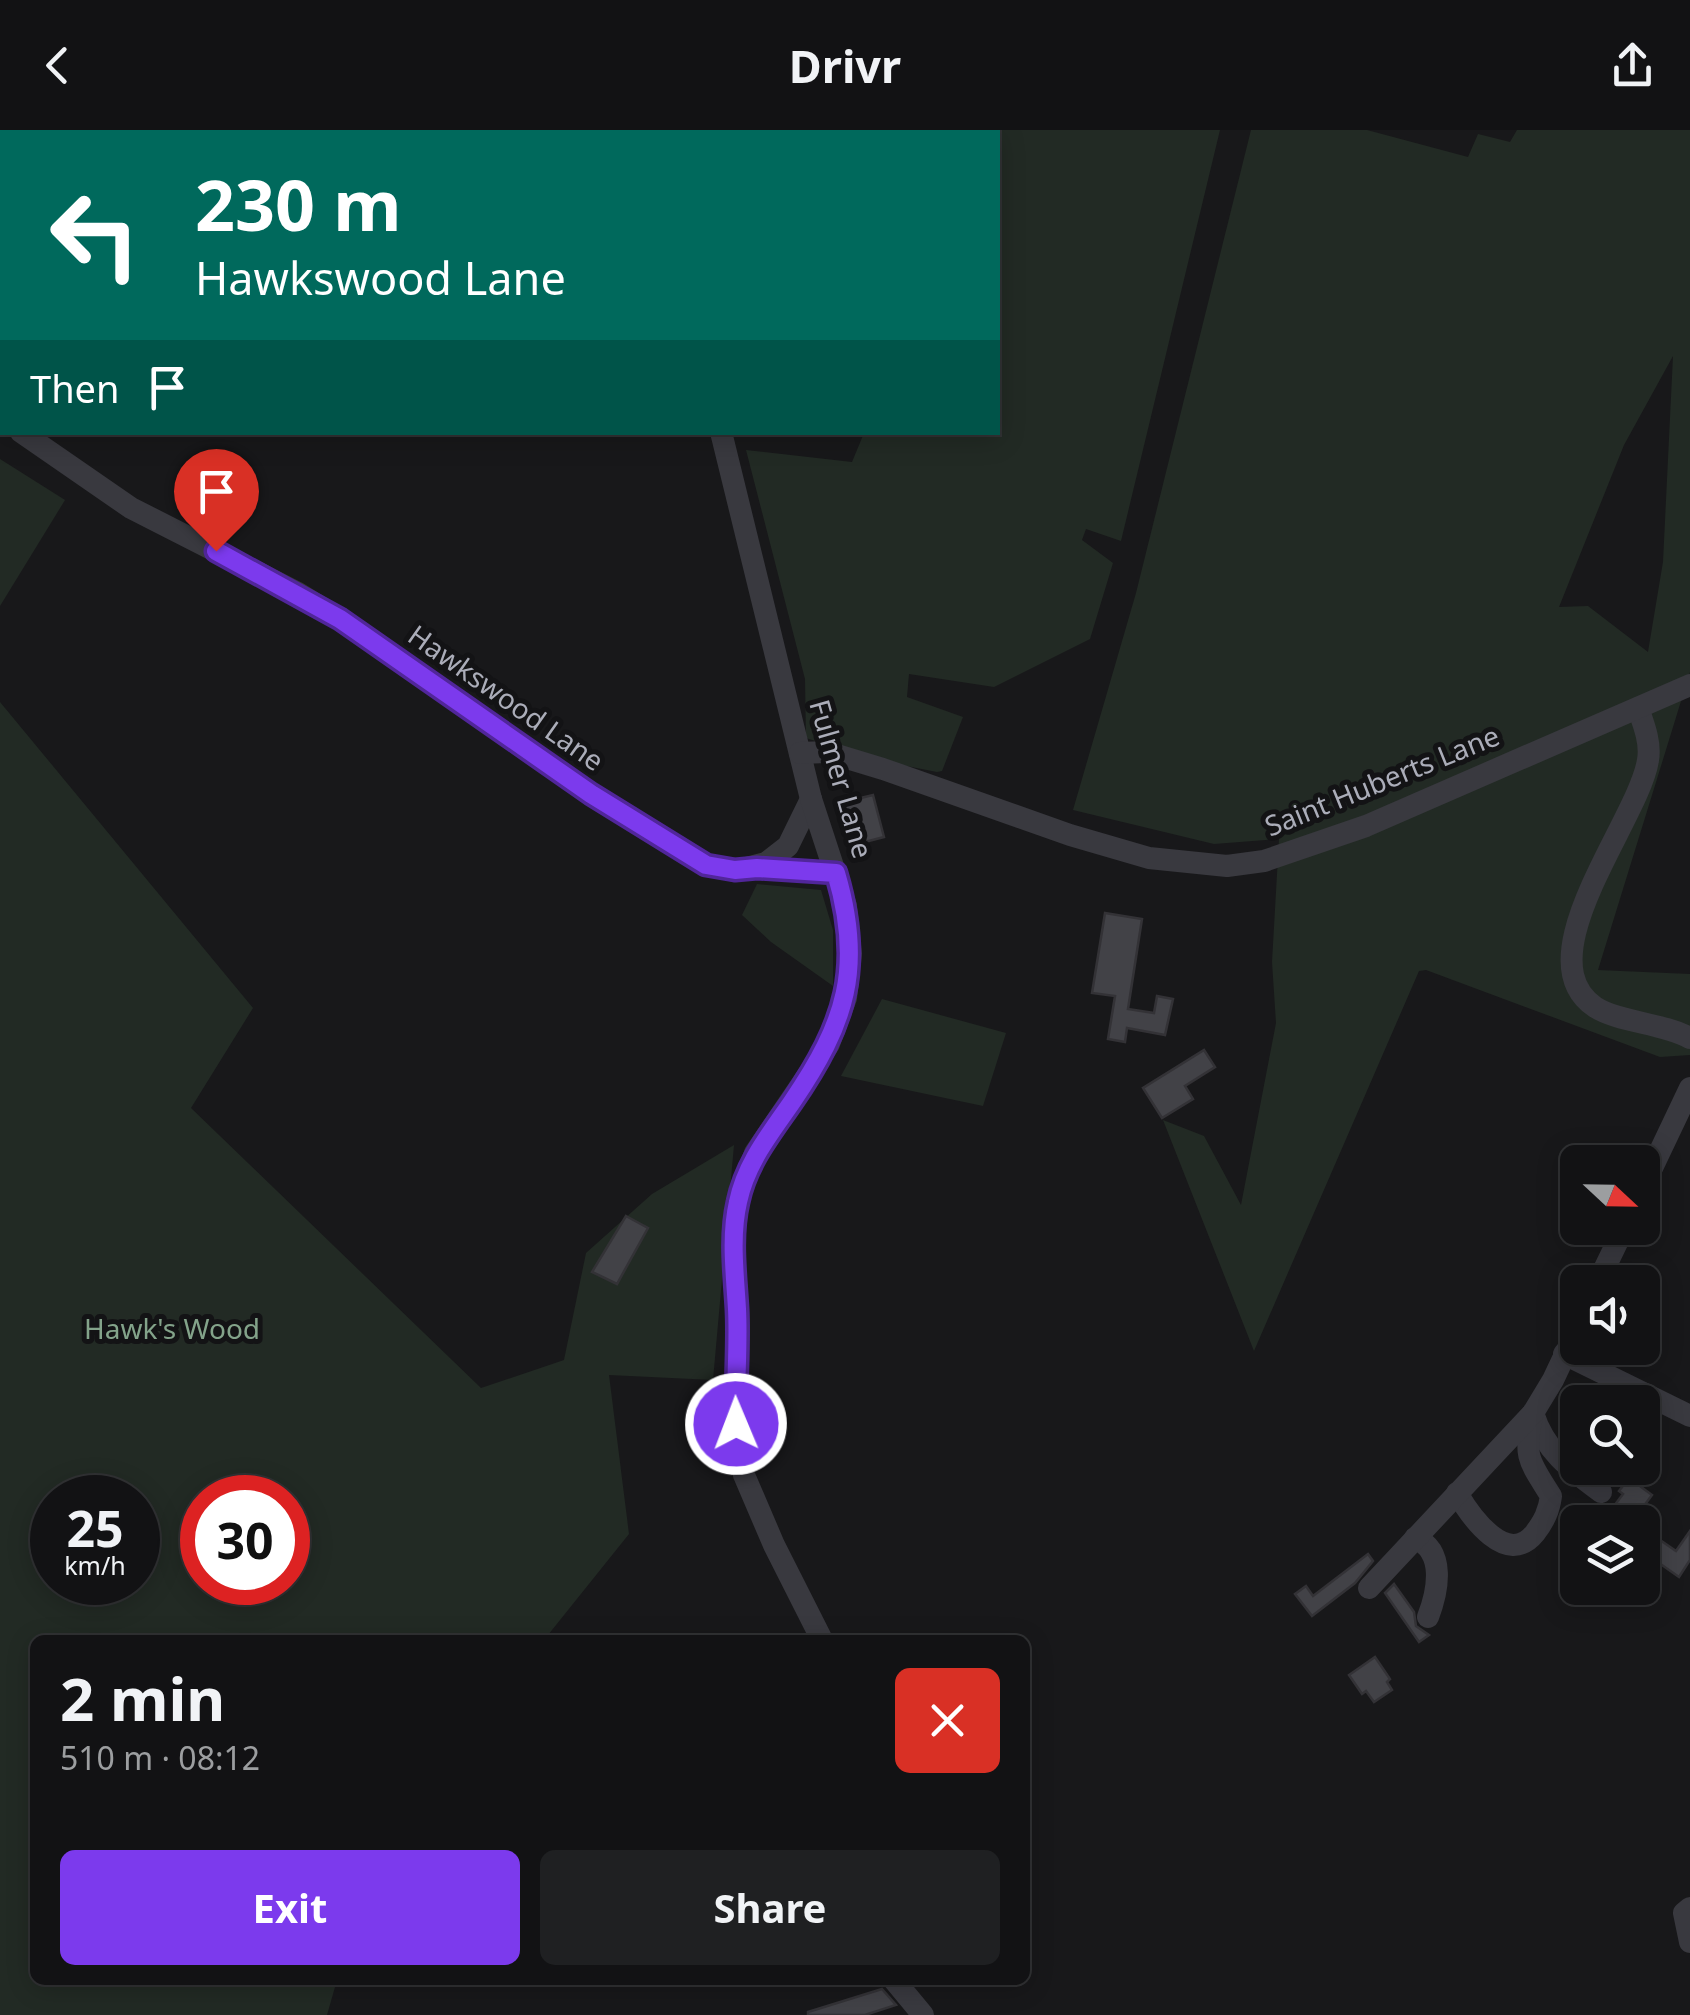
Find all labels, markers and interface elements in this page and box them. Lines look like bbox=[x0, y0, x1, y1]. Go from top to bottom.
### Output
text: Drivr bbox=[789, 35, 901, 96]
icon: back bbox=[30, 38, 85, 93]
icon: share bbox=[1605, 38, 1660, 93]
text: 230 m bbox=[195, 156, 402, 252]
icon: left bbox=[30, 170, 160, 300]
text: Hawkswood Lane bbox=[195, 247, 566, 308]
icon: arrive bbox=[140, 360, 195, 415]
text: Then bbox=[30, 362, 120, 414]
pin bbox=[174, 449, 259, 552]
icon: arrive bbox=[189, 464, 244, 519]
street label: Hawkswood Lane bbox=[401, 615, 612, 779]
street label: Fulmer Lane bbox=[801, 695, 883, 862]
street label: Saint Huberts Lane bbox=[1259, 716, 1505, 844]
north arrow bbox=[1560, 1145, 1660, 1245]
map controls bbox=[1560, 1145, 1660, 1605]
button: sound bbox=[1560, 1265, 1660, 1365]
park label: Hawk's Wood bbox=[84, 1309, 260, 1347]
position arrow bbox=[684, 1372, 788, 1476]
button: search bbox=[1560, 1385, 1660, 1485]
speed limit sign: 30 bbox=[180, 1475, 310, 1605]
text: 25 bbox=[66, 1494, 124, 1562]
button: layers bbox=[1560, 1505, 1660, 1605]
text: km/h bbox=[64, 1548, 126, 1582]
text: 2 min bbox=[60, 1657, 225, 1739]
button: close bbox=[895, 1668, 1000, 1773]
text: 510 m · 08:12 bbox=[60, 1736, 260, 1779]
button: Exit bbox=[60, 1850, 520, 1965]
button: Share bbox=[540, 1850, 1000, 1965]

